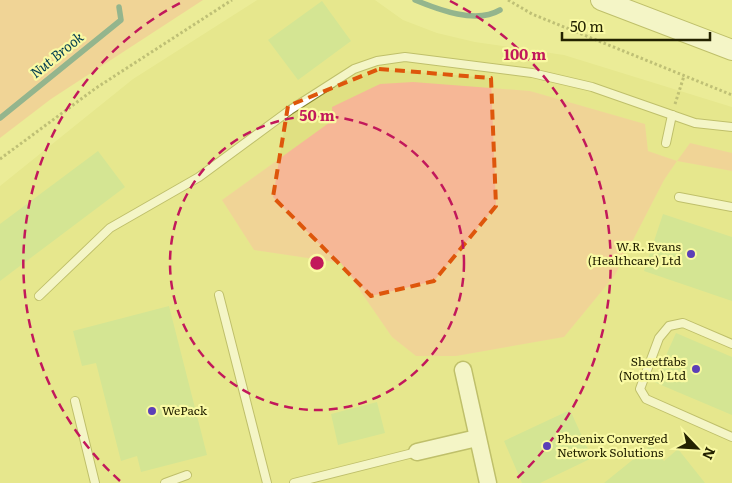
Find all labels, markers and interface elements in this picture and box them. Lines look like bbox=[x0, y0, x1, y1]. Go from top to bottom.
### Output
scale bar bbox=[562, 10, 710, 42]
text: 50 m bbox=[570, 14, 604, 37]
water label: Nut Brook bbox=[25, 26, 88, 82]
text: 100 m bbox=[504, 42, 546, 65]
text: 50 m bbox=[299, 103, 335, 126]
place label: W.R. Evans (Healthcare) Ltd bbox=[588, 237, 682, 269]
marker: W.R. Evans (Healthcare) Ltd bbox=[685, 248, 697, 260]
centre of rings bbox=[308, 254, 326, 272]
place label: Sheetfabs (Nottm) Ltd bbox=[619, 352, 687, 384]
marker: Sheetfabs (Nottm) Ltd bbox=[690, 363, 702, 375]
place label: WePack bbox=[162, 401, 208, 419]
marker: WePack bbox=[146, 405, 158, 417]
north arrow bbox=[672, 423, 722, 473]
place label: Phoenix Converged Network Solutions bbox=[557, 429, 668, 461]
marker: Phoenix Converged Network Solutions bbox=[541, 440, 553, 452]
text: N bbox=[698, 444, 721, 464]

